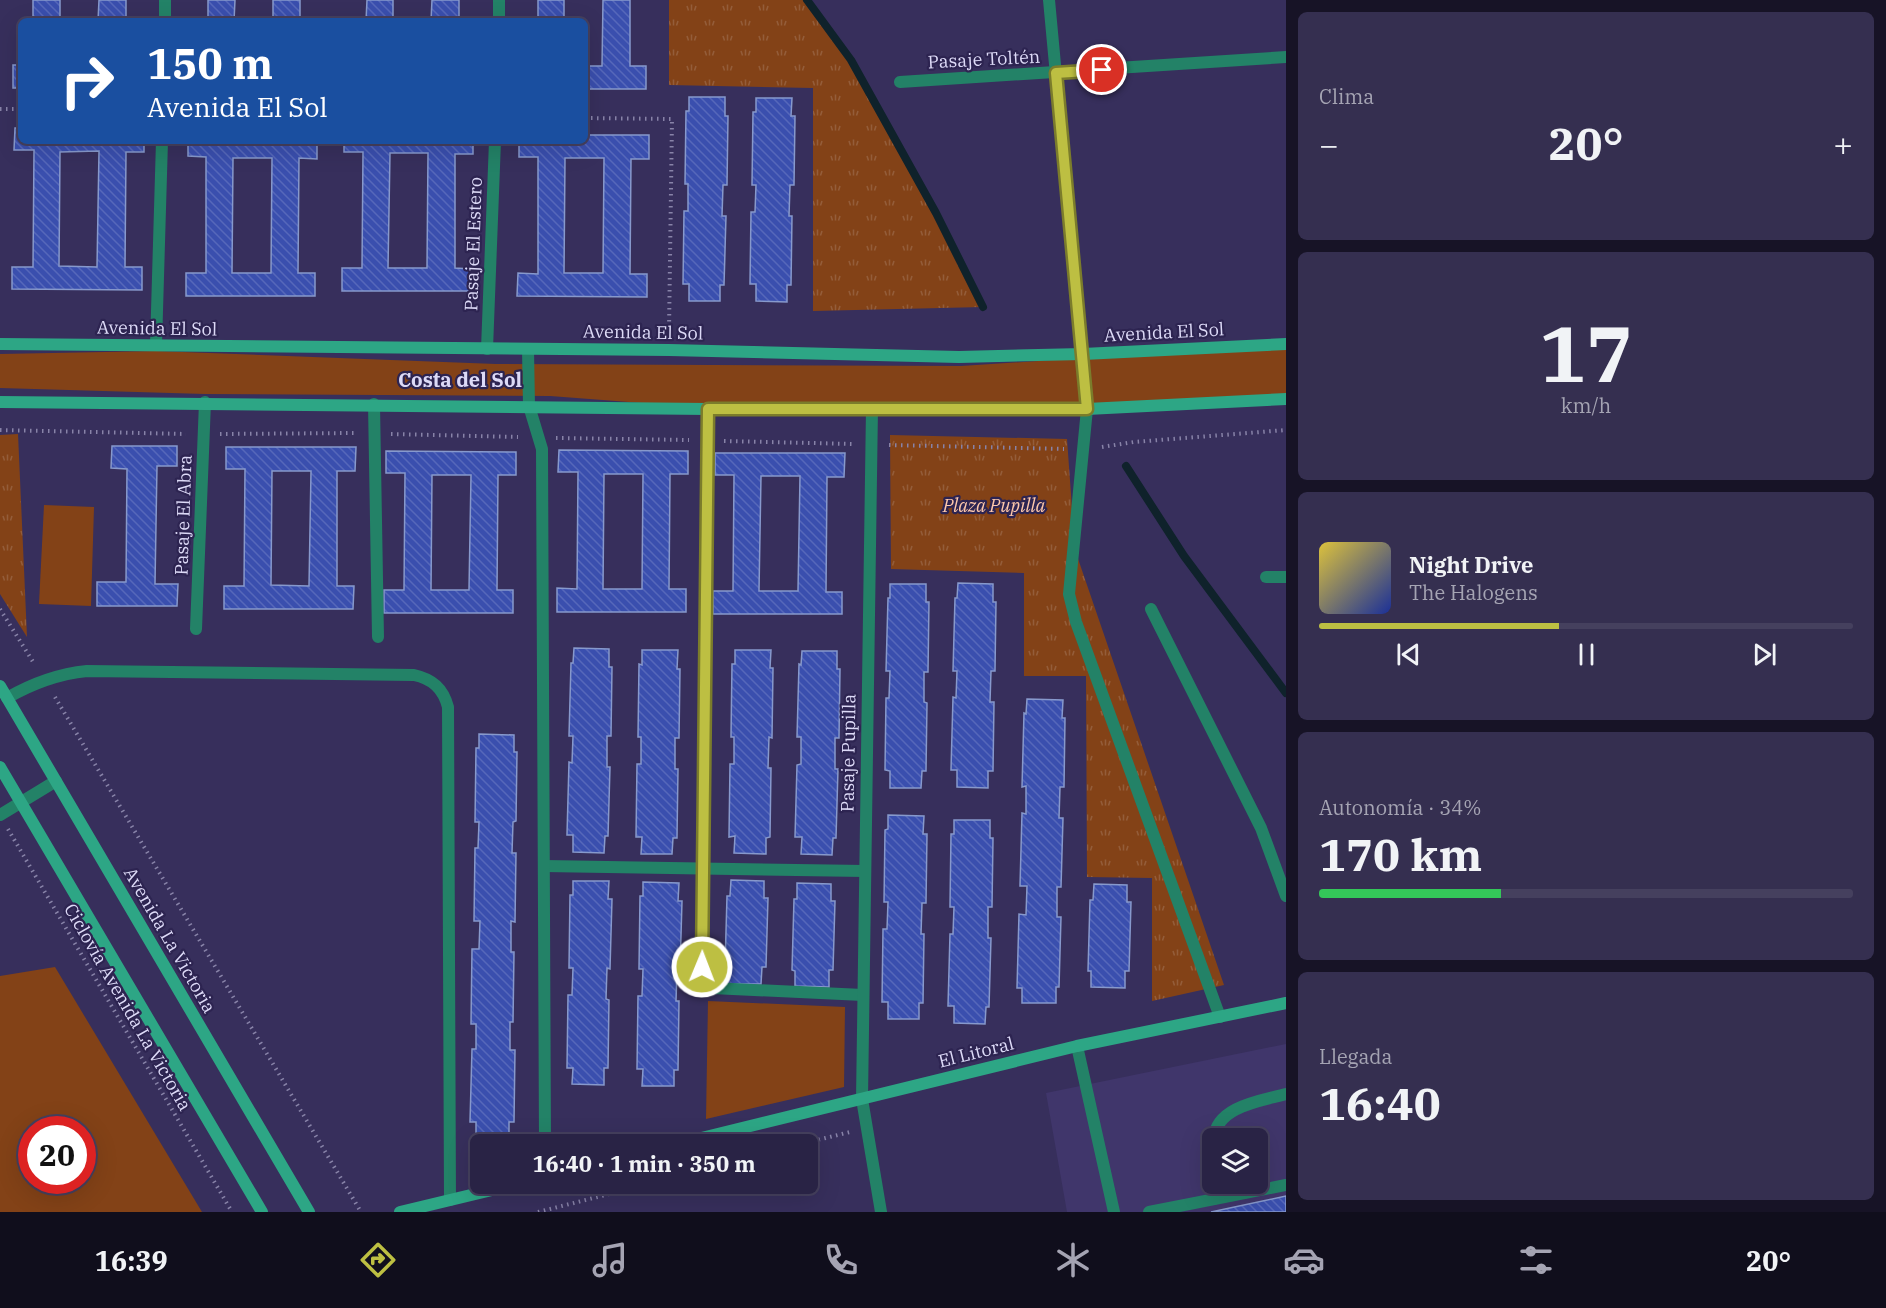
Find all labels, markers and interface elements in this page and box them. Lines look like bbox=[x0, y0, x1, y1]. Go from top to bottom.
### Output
text: 150 m bbox=[147, 36, 273, 91]
icon: right bbox=[48, 42, 126, 120]
pin bbox=[1076, 44, 1127, 95]
street label: Pasaje Toltén bbox=[927, 45, 1041, 73]
icon: arrive bbox=[1085, 53, 1118, 86]
text: Clima bbox=[1319, 83, 1374, 110]
text: Avenida El Sol bbox=[147, 89, 328, 124]
text: 20° bbox=[1548, 114, 1624, 172]
text: − bbox=[1319, 123, 1339, 166]
text: + bbox=[1833, 123, 1853, 166]
street label: Pasaje El Estero bbox=[459, 177, 487, 311]
text: 17 bbox=[1539, 302, 1633, 403]
street label: Avenida El Sol bbox=[97, 315, 217, 341]
street label: Avenida El Sol bbox=[1103, 317, 1225, 347]
street label: Avenida El Sol bbox=[583, 319, 703, 345]
district label: Costa del Sol bbox=[398, 366, 522, 393]
text: km/h bbox=[1561, 392, 1611, 419]
street label: Pasaje El Abra bbox=[169, 454, 197, 576]
park label: Plaza Pupilla bbox=[942, 494, 1046, 517]
text: Night Drive bbox=[1409, 550, 1534, 579]
text: The Halogens bbox=[1409, 579, 1538, 606]
icon: previous bbox=[1392, 638, 1425, 671]
icon: pause bbox=[1570, 638, 1603, 671]
icon: next bbox=[1748, 638, 1781, 671]
street label: Pasaje Pupilla bbox=[835, 693, 861, 812]
text: Autonomía · 34% bbox=[1319, 794, 1481, 821]
text: 170 km bbox=[1319, 825, 1482, 883]
street label: Avenida La Victoria bbox=[119, 863, 221, 1017]
street label: Ciclovía Avenida La Victoria bbox=[59, 899, 197, 1115]
position arrow bbox=[670, 935, 734, 999]
street label: El Litoral bbox=[936, 1032, 1016, 1072]
text: Llegada bbox=[1319, 1043, 1392, 1070]
text: 16:40 bbox=[1319, 1074, 1441, 1132]
speed limit sign: 20 bbox=[18, 1116, 96, 1194]
map controls bbox=[1202, 1128, 1268, 1194]
button: layers bbox=[1202, 1128, 1268, 1194]
text: 16:40 · 1 min · 350 m bbox=[532, 1149, 756, 1178]
icon: directions bbox=[357, 1239, 399, 1281]
icon: music bbox=[589, 1239, 631, 1281]
icon: phone bbox=[820, 1239, 862, 1281]
icon: climate bbox=[1052, 1239, 1094, 1281]
icon: car bbox=[1283, 1239, 1325, 1281]
icon: filters bbox=[1515, 1239, 1557, 1281]
text: 16:39 bbox=[95, 1243, 168, 1278]
text: 20° bbox=[1746, 1243, 1791, 1278]

